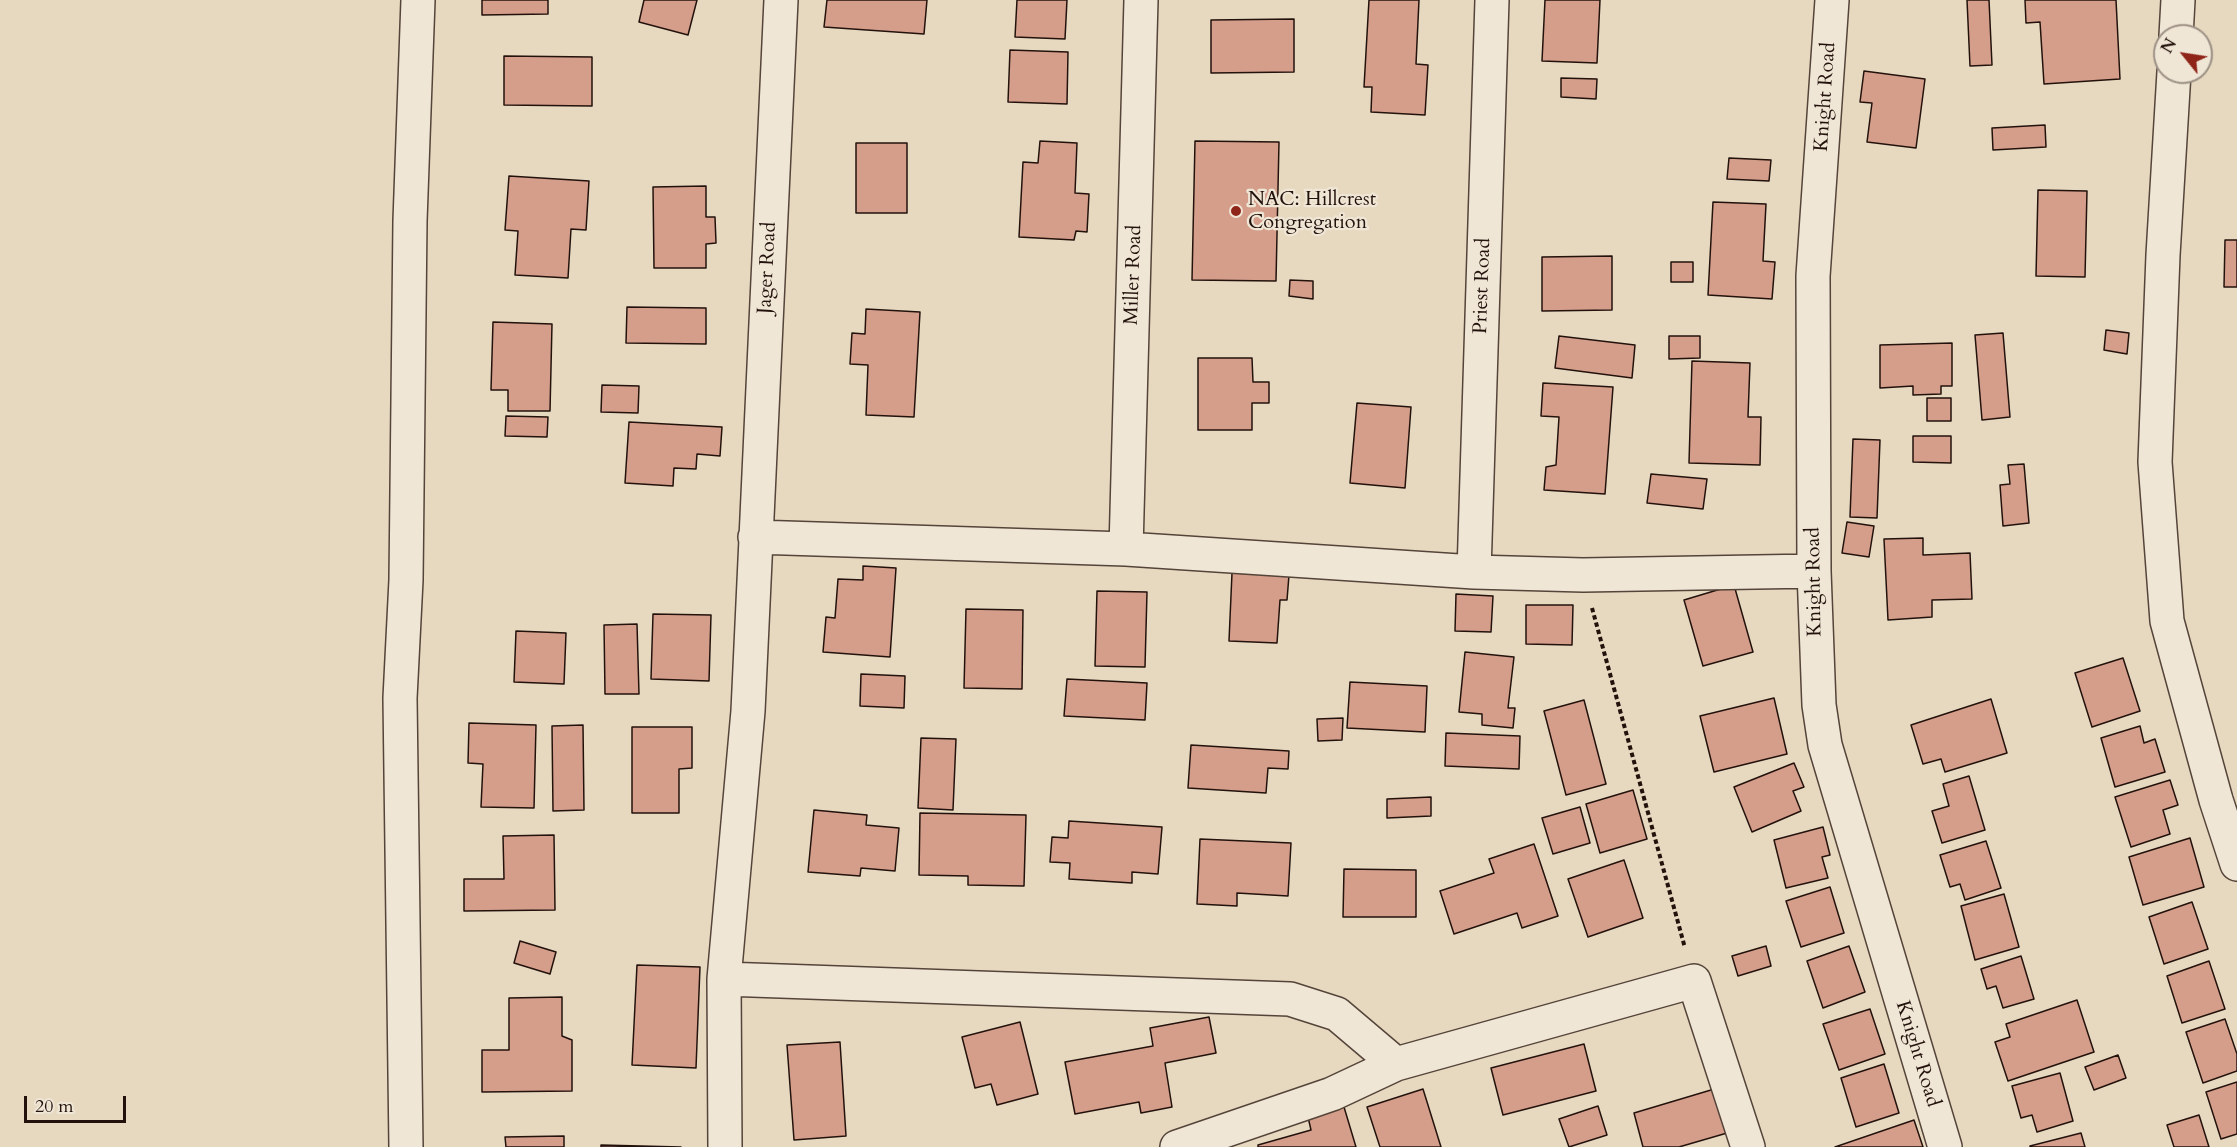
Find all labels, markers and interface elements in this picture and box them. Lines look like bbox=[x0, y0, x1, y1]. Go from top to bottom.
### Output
north arrow bbox=[2153, 24, 2213, 84]
text: N bbox=[2156, 34, 2182, 58]
street label: Knight Road bbox=[1810, 41, 1842, 153]
place label: NAC: Hillcrest Congregation bbox=[1248, 188, 1376, 235]
marker: NAC: Hillcrest Congregation bbox=[1229, 204, 1243, 218]
street label: Jager Road bbox=[754, 221, 782, 315]
street label: Miller Road bbox=[1120, 224, 1148, 326]
street label: Priest Road bbox=[1469, 238, 1497, 334]
street label: Knight Road bbox=[1802, 527, 1828, 637]
street label: Knight Road bbox=[1889, 998, 1945, 1110]
scale bar bbox=[27, 1084, 129, 1122]
text: 20 m bbox=[35, 1094, 74, 1119]

